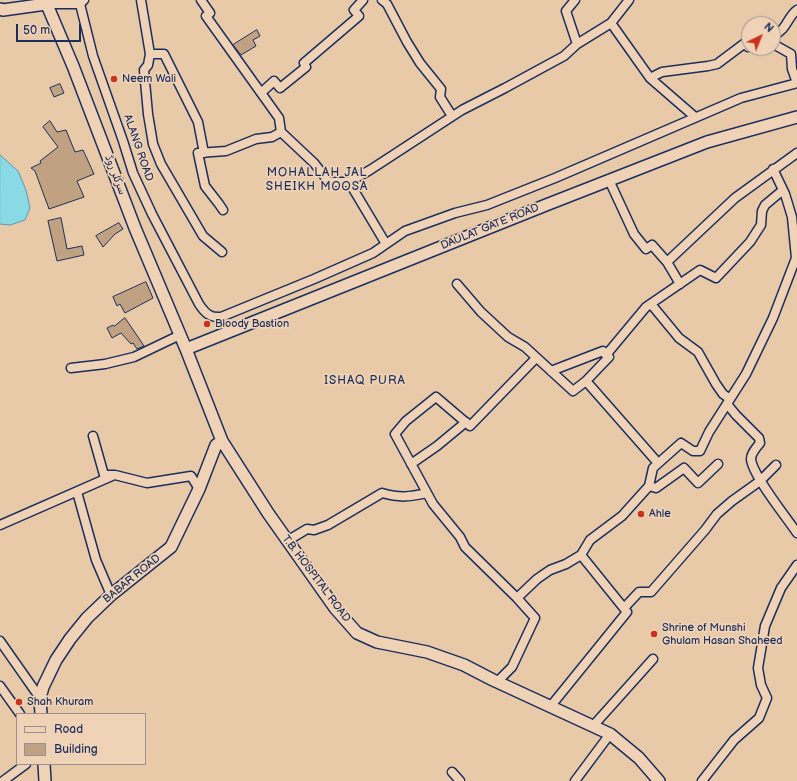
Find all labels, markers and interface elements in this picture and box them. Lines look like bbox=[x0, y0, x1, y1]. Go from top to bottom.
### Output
scale bar bbox=[18, 16, 83, 42]
north arrow bbox=[741, 16, 781, 56]
text: N bbox=[761, 20, 776, 35]
text: 50 m bbox=[23, 23, 50, 38]
place label: Neem Wali bbox=[122, 72, 176, 86]
marker: Neem Wali bbox=[109, 74, 119, 84]
street label: ALANG ROAD bbox=[120, 113, 156, 183]
street label: سرکلر روڈ bbox=[101, 153, 129, 197]
district label: MOHALLAH JAL SHEIKH MOOSA bbox=[266, 166, 368, 194]
street label: DAULAT GATE ROAD bbox=[439, 201, 541, 253]
place label: Bloody Bastion bbox=[215, 317, 289, 331]
marker: Bloody Bastion bbox=[202, 319, 212, 329]
district label: ISHAQ PURA bbox=[324, 374, 406, 388]
place label: Ahle bbox=[649, 507, 671, 521]
marker: Ahle bbox=[636, 509, 646, 519]
street label: T.B. HOSPITAL ROAD bbox=[279, 533, 353, 625]
street label: BABAR ROAD bbox=[101, 552, 163, 606]
place label: Shrine of Munshi Ghulam Hasan Shaheed bbox=[662, 621, 783, 647]
marker: Shrine of Munshi Ghulam Hasan Shaheed bbox=[649, 629, 659, 639]
place label: Shah Khuram bbox=[27, 695, 93, 709]
marker: Shah Khuram bbox=[14, 697, 24, 707]
legend bbox=[16, 713, 146, 765]
text: Road bbox=[54, 722, 83, 737]
text: Building bbox=[54, 742, 98, 757]

